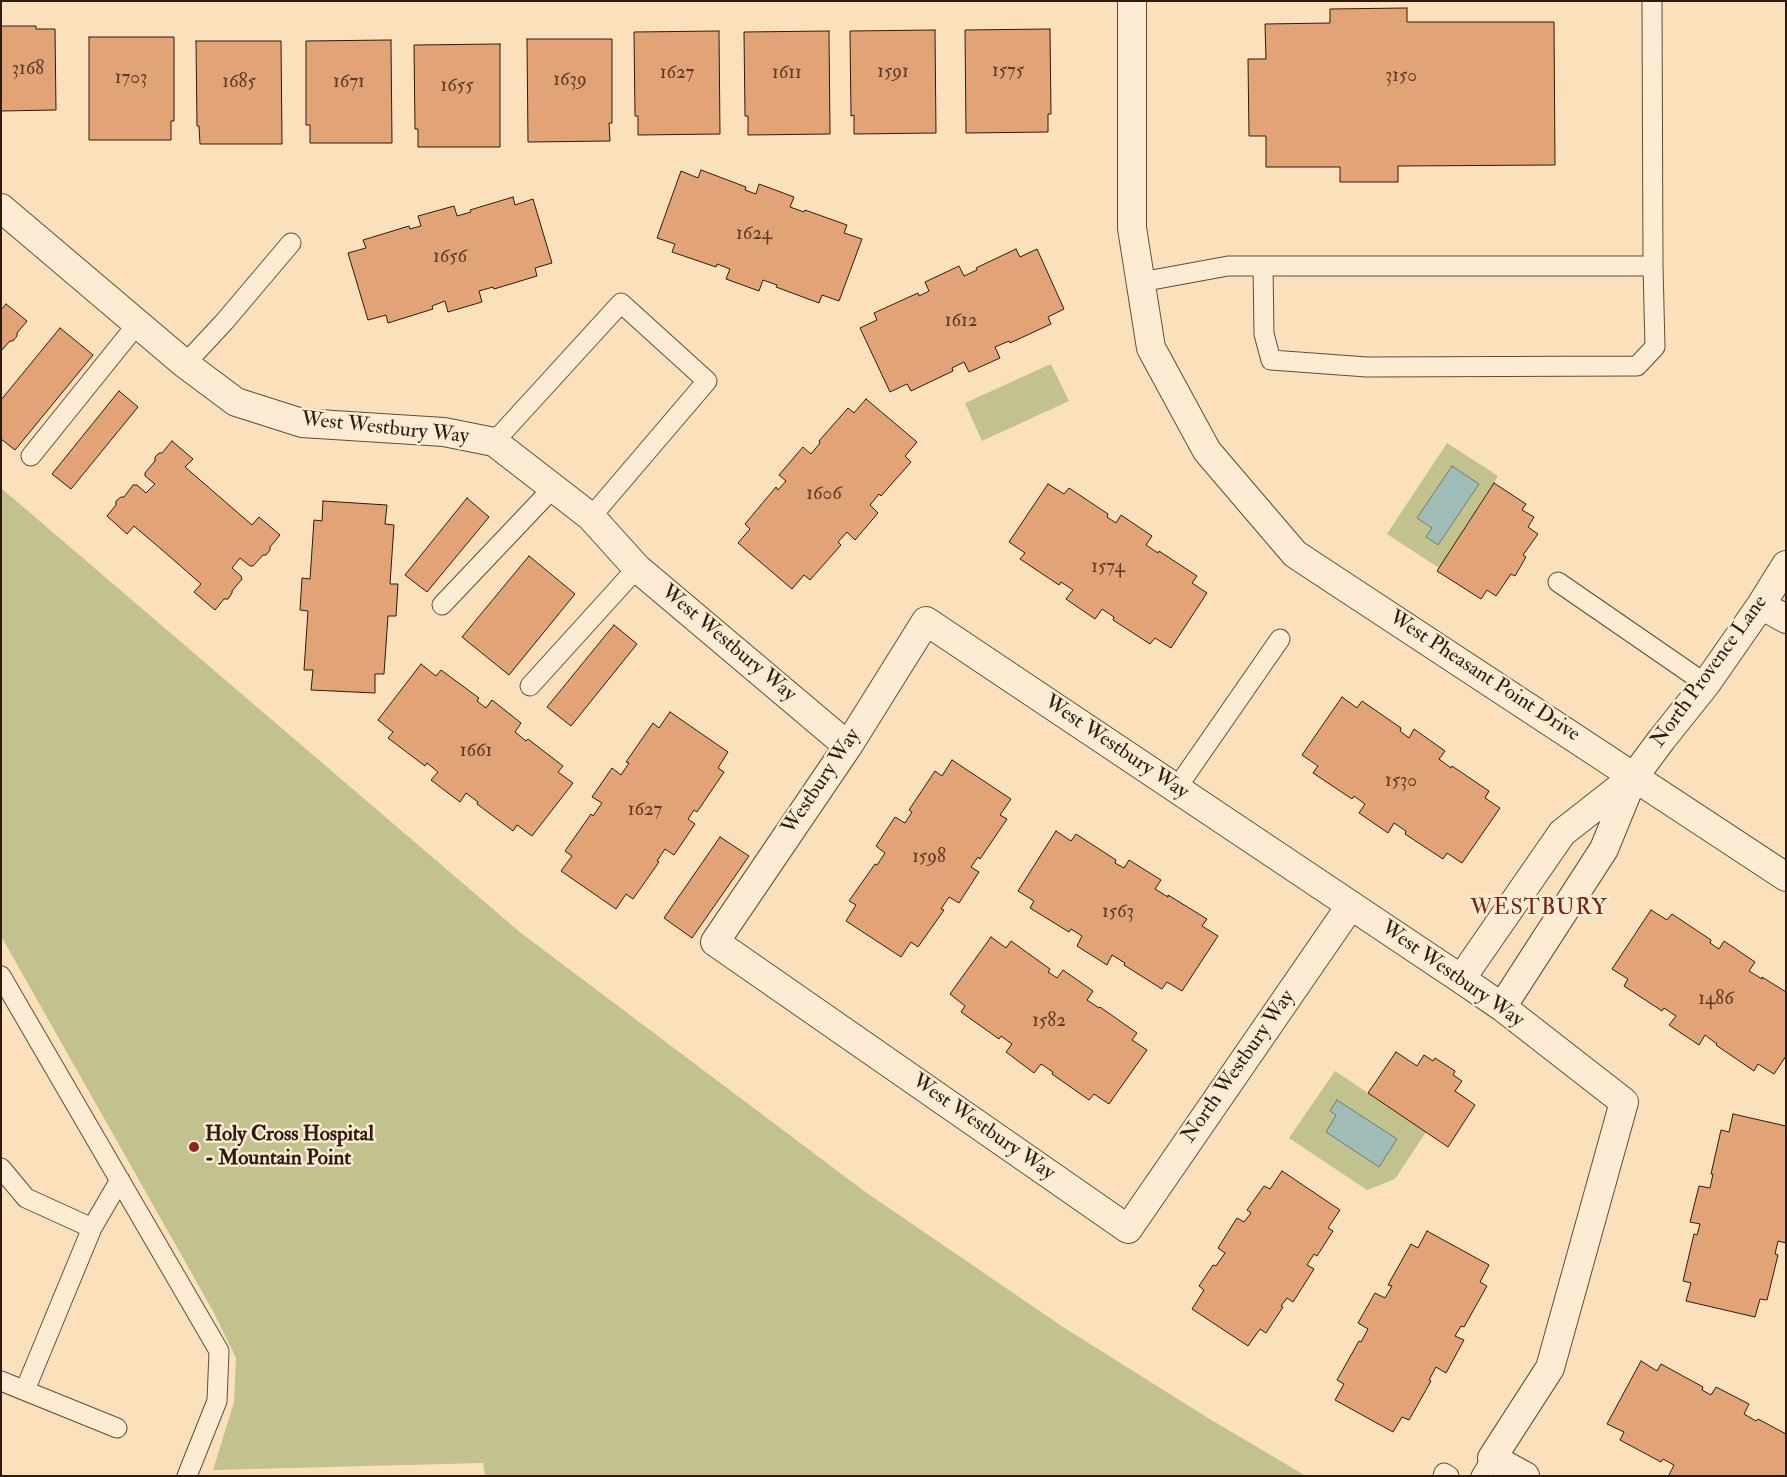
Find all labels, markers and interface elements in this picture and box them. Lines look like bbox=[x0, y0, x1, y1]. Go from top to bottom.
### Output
house number: 3168 bbox=[12, 59, 44, 81]
house number: 1575 bbox=[992, 61, 1024, 83]
house number: 1591 bbox=[877, 62, 909, 84]
house number: 1627 bbox=[660, 63, 694, 85]
house number: 1611 bbox=[772, 63, 802, 85]
house number: 3150 bbox=[1385, 66, 1417, 88]
house number: 1703 bbox=[115, 68, 147, 90]
house number: 1639 bbox=[553, 70, 587, 92]
house number: 1685 bbox=[222, 72, 256, 94]
house number: 1671 bbox=[333, 72, 365, 94]
house number: 1655 bbox=[441, 76, 473, 98]
house number: 1624 bbox=[736, 224, 772, 246]
house number: 1656 bbox=[433, 247, 467, 269]
house number: 1612 bbox=[945, 311, 977, 333]
street label: West Westbury Way bbox=[300, 408, 470, 450]
house number: 1606 bbox=[806, 484, 842, 506]
house number: 1574 bbox=[1091, 557, 1125, 579]
street label: West Westbury Way bbox=[655, 580, 801, 708]
street label: North Provence Lane bbox=[1646, 591, 1774, 753]
street label: West Pheasant Point Drive bbox=[1384, 606, 1584, 748]
street label: West Westbury Way bbox=[1039, 690, 1193, 806]
street label: Westbury Way bbox=[777, 724, 867, 840]
house number: 1661 bbox=[460, 741, 492, 763]
house number: 1530 bbox=[1385, 771, 1417, 793]
house number: 1627 bbox=[628, 800, 662, 822]
house number: 1598 bbox=[912, 847, 946, 869]
district label: WESTBURY bbox=[1469, 896, 1609, 922]
house number: 1563 bbox=[1102, 902, 1134, 924]
street label: West Westbury Way bbox=[1376, 916, 1528, 1034]
street label: North Westbury Way bbox=[1177, 986, 1301, 1148]
house number: 1486 bbox=[1698, 989, 1734, 1011]
house number: 1582 bbox=[1032, 1011, 1066, 1033]
street label: West Westbury Way bbox=[907, 1069, 1059, 1187]
place label: Holy Cross Hospital - Mountain Point bbox=[205, 1122, 374, 1172]
marker: Holy Cross Hospital - Mountain Point bbox=[187, 1140, 201, 1154]

